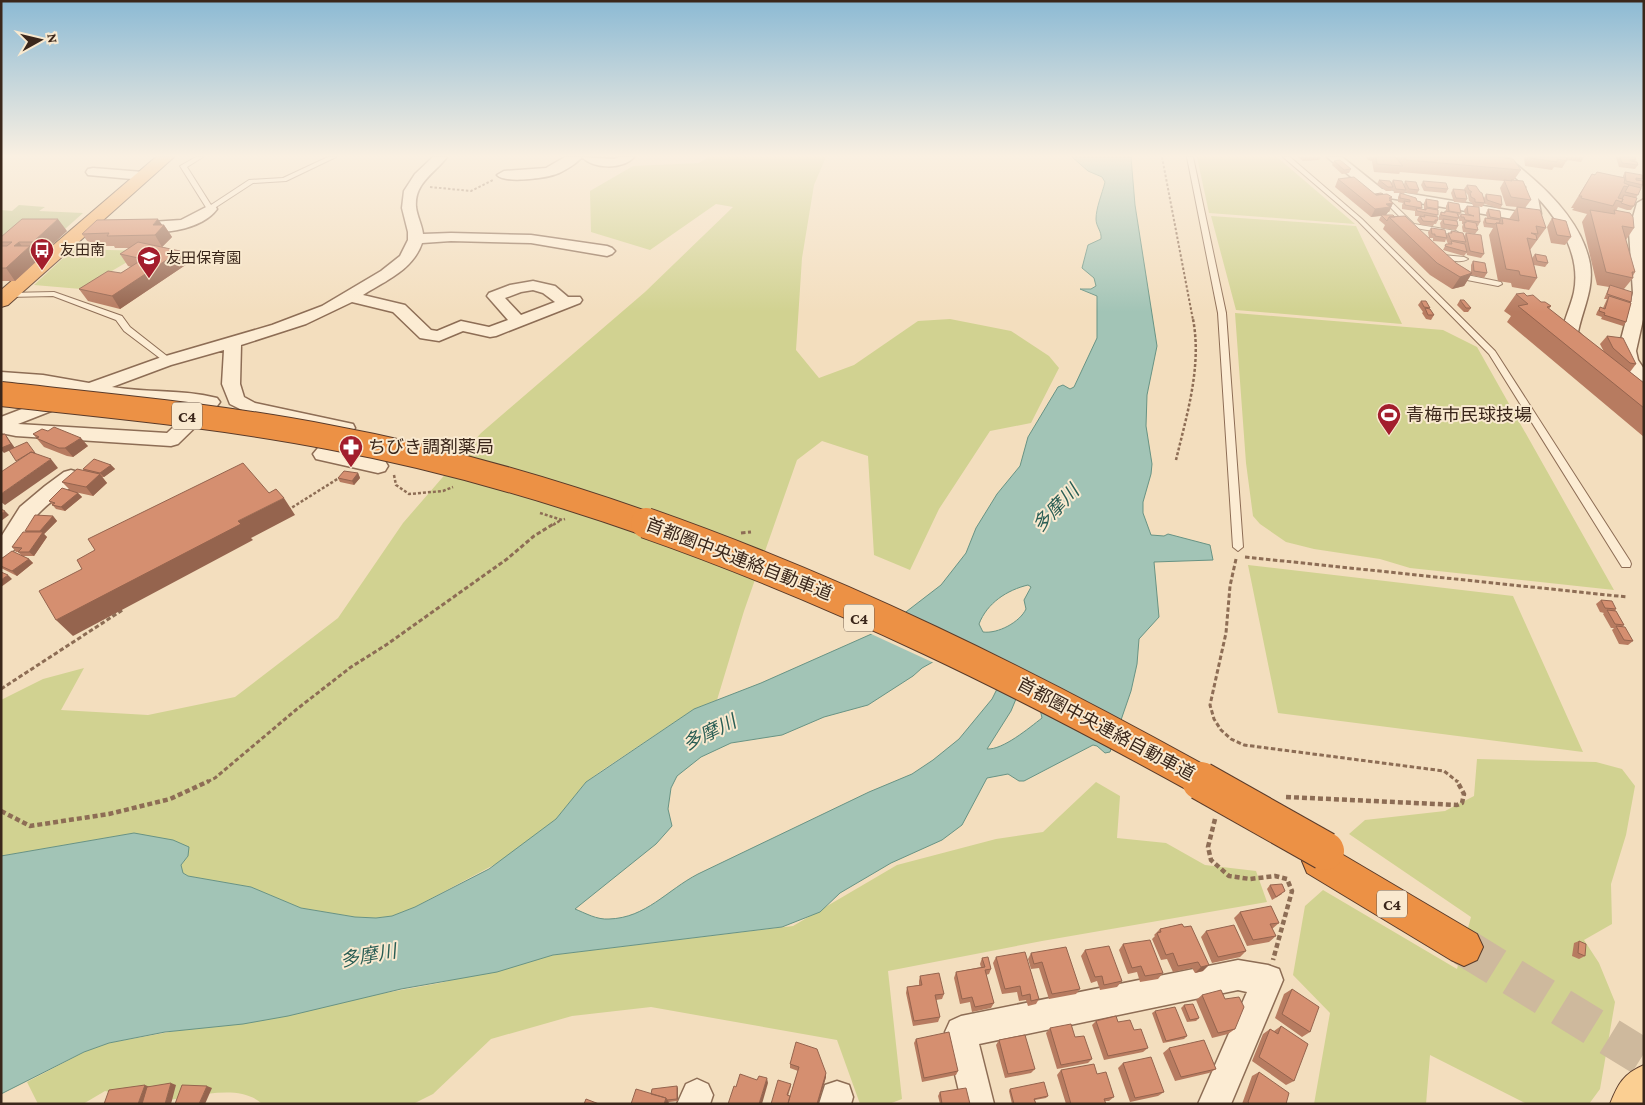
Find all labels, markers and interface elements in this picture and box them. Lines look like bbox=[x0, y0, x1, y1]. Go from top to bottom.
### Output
north arrow bbox=[15, 15, 65, 65]
text: N bbox=[44, 32, 62, 44]
bus stop icon: 友田南 bbox=[29, 237, 55, 271]
place label: 友田南 bbox=[60, 242, 105, 258]
school or university icon: 友田保育園 bbox=[136, 245, 162, 279]
place label: 友田保育園 bbox=[166, 250, 241, 266]
road number: C4 bbox=[172, 402, 202, 430]
sports icon: 青梅市民球技場 bbox=[1376, 402, 1402, 436]
place label: 青梅市民球技場 bbox=[1406, 405, 1532, 425]
pharmacy icon: ちびき調剤薬局 bbox=[338, 434, 364, 468]
place label: ちびき調剤薬局 bbox=[368, 437, 494, 457]
water label: 多摩川 bbox=[1028, 479, 1084, 536]
street label: 首都圏中央連絡自動車道 bbox=[643, 514, 835, 604]
road number: C4 bbox=[844, 604, 874, 632]
street label: 首都圏中央連絡自動車道 bbox=[1014, 674, 1198, 784]
water label: 多摩川 bbox=[679, 710, 741, 754]
road number: C4 bbox=[1377, 891, 1407, 918]
water label: 多摩川 bbox=[338, 940, 400, 971]

